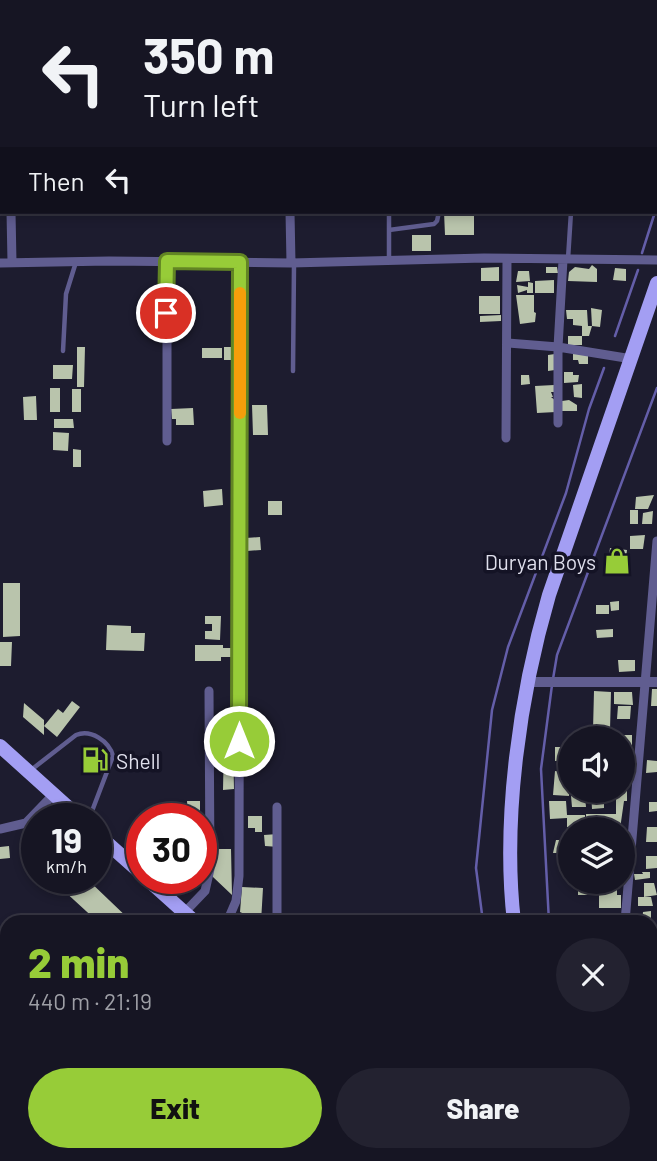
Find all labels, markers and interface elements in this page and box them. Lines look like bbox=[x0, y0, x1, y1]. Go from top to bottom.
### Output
text: 350 m bbox=[143, 25, 275, 84]
icon: left bbox=[28, 28, 119, 119]
text: Turn left bbox=[143, 85, 260, 123]
icon: left bbox=[99, 161, 137, 199]
text: Then bbox=[28, 165, 85, 196]
pin bbox=[136, 283, 196, 343]
icon: arrive bbox=[147, 294, 185, 332]
shop icon: Duryan Boys bbox=[602, 546, 632, 576]
place label: Duryan Boys bbox=[485, 549, 596, 574]
position arrow bbox=[202, 704, 276, 778]
map controls bbox=[558, 726, 635, 894]
button: sound bbox=[558, 726, 635, 803]
fuel station icon: Shell bbox=[80, 745, 110, 775]
place label: Shell bbox=[116, 748, 160, 773]
speed limit sign: 30 bbox=[126, 803, 217, 894]
button: layers bbox=[558, 817, 635, 894]
text: 19 bbox=[51, 818, 82, 860]
text: km/h bbox=[46, 855, 87, 877]
text: 2 min bbox=[28, 936, 129, 986]
button: close bbox=[556, 938, 630, 1012]
text: 440 m · 21:19 bbox=[28, 987, 152, 1015]
button: Exit bbox=[28, 1068, 322, 1148]
button: Share bbox=[336, 1068, 630, 1148]

